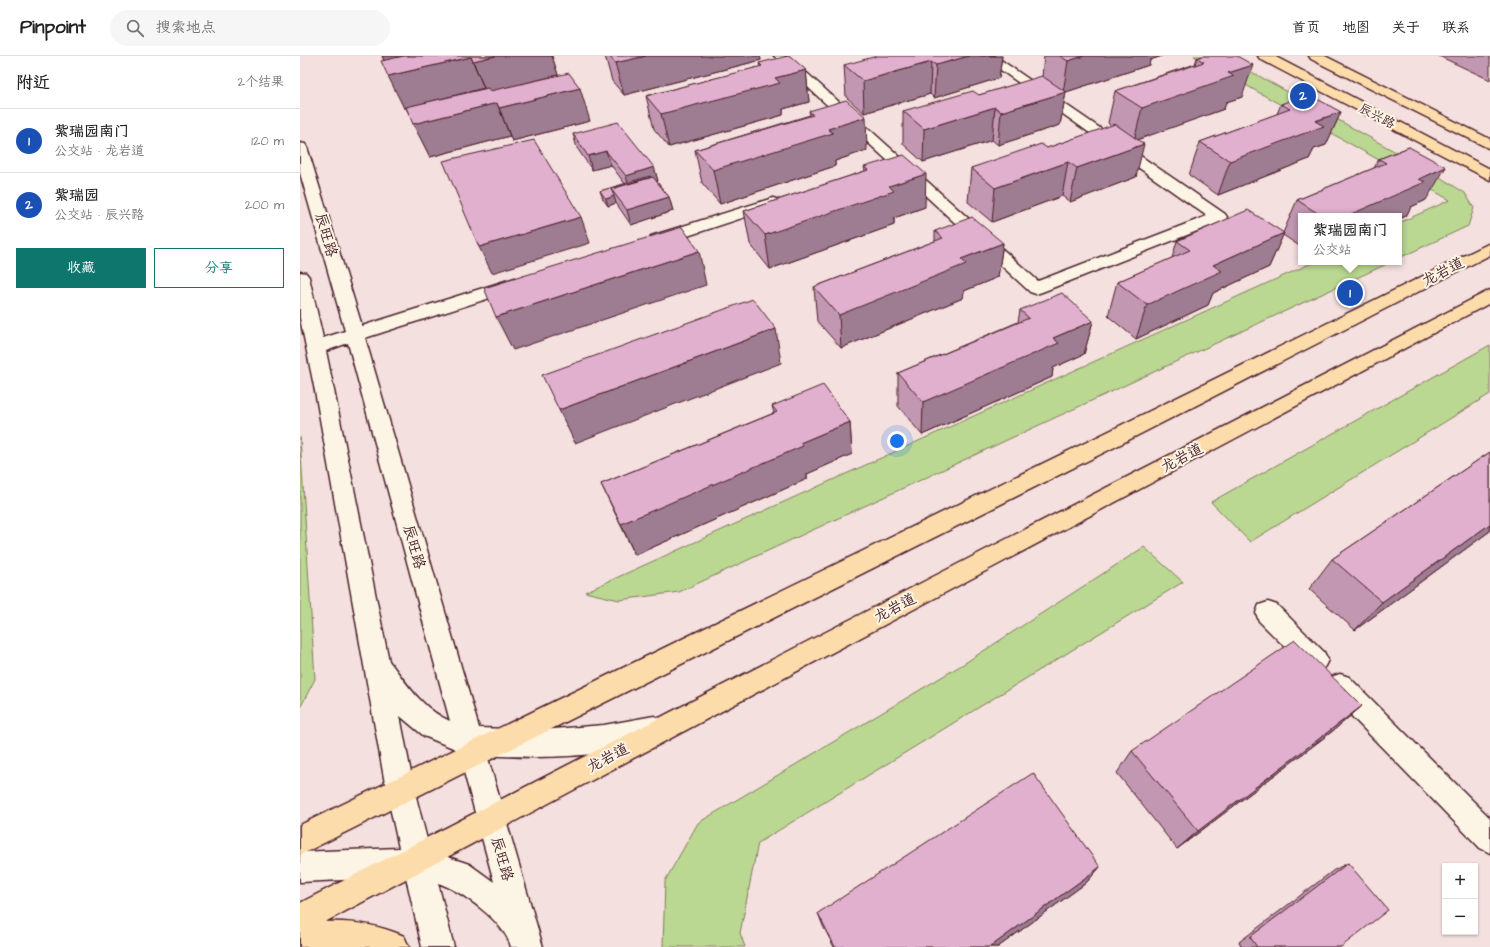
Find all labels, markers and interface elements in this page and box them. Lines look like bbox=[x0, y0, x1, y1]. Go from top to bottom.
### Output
search box bbox=[110, 10, 390, 46]
text: Pinpoint bbox=[20, 14, 86, 41]
icon: search bbox=[124, 17, 146, 39]
text: 搜索地点 bbox=[156, 17, 216, 38]
text: 首页 bbox=[1292, 18, 1320, 38]
text: 地图 bbox=[1342, 18, 1370, 38]
text: 关于 bbox=[1392, 18, 1420, 38]
text: 联系 bbox=[1442, 18, 1470, 38]
text: 附近 bbox=[16, 71, 50, 95]
text: 2个结果 bbox=[238, 73, 284, 91]
pin: 2 bbox=[1290, 81, 1316, 111]
street label: 辰兴路 bbox=[1356, 99, 1398, 133]
text: 紫瑞园南门 bbox=[54, 121, 129, 142]
text: 1 bbox=[28, 132, 30, 150]
text: 120 m bbox=[251, 132, 284, 150]
text: 公交站 · 龙岩道 bbox=[54, 142, 144, 160]
text: 紫瑞园 bbox=[54, 185, 99, 206]
text: 2 bbox=[25, 196, 33, 214]
text: 200 m bbox=[245, 196, 284, 214]
text: 公交站 · 辰兴路 bbox=[54, 206, 144, 224]
street label: 辰旺路 bbox=[310, 210, 342, 260]
popup bbox=[1298, 213, 1402, 265]
text: 紫瑞园南门 bbox=[1312, 220, 1388, 241]
text: 公交站 bbox=[1312, 241, 1352, 259]
button: 收藏 bbox=[16, 248, 146, 288]
button: 分享 bbox=[154, 248, 284, 288]
street label: 龙岩道 bbox=[1418, 252, 1468, 292]
pin: 1 bbox=[1337, 278, 1363, 308]
your location bbox=[887, 431, 907, 451]
street label: 龙岩道 bbox=[1157, 438, 1207, 478]
street label: 辰旺路 bbox=[398, 522, 430, 572]
street label: 龙岩道 bbox=[870, 588, 920, 628]
street label: 龙岩道 bbox=[583, 738, 633, 778]
street label: 辰旺路 bbox=[486, 834, 518, 884]
map controls bbox=[1442, 863, 1478, 935]
button: + bbox=[1442, 863, 1478, 899]
button: − bbox=[1442, 899, 1478, 935]

